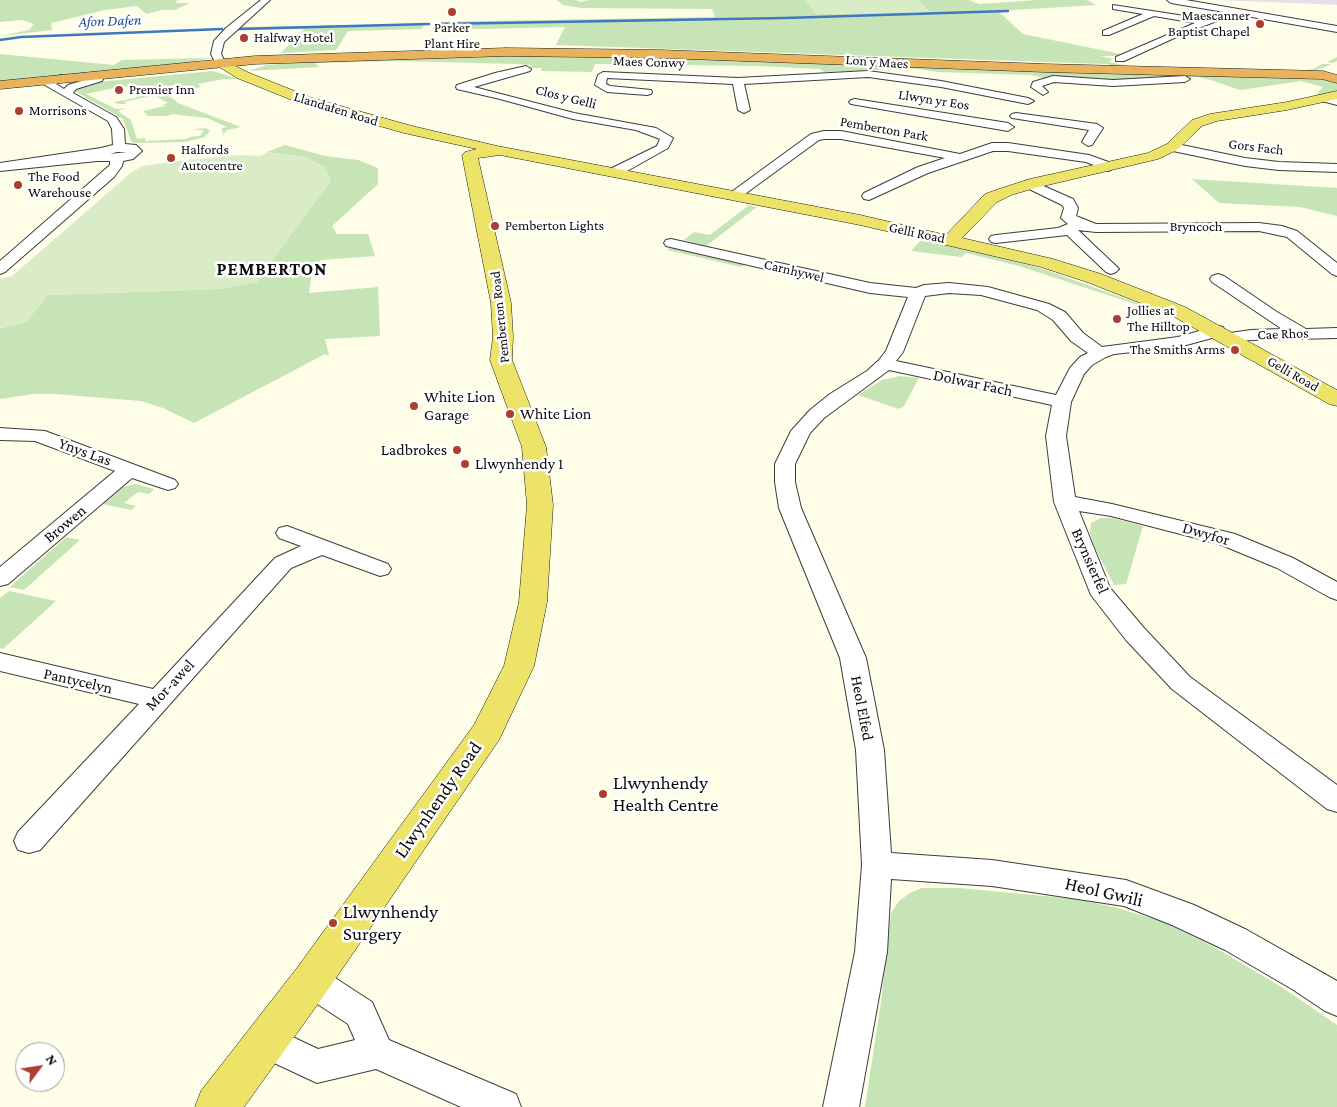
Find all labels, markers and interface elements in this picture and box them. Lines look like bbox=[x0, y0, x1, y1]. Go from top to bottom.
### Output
marker: Parker Plant Hire bbox=[446, 6, 458, 18]
place label: Maescanner Baptist Chapel bbox=[1168, 8, 1250, 40]
water label: Afon Dafen bbox=[78, 11, 142, 31]
marker: Maescanner Baptist Chapel bbox=[1254, 18, 1266, 30]
place label: Parker Plant Hire bbox=[424, 20, 480, 52]
place label: Halfway Hotel bbox=[254, 30, 333, 46]
marker: Halfway Hotel bbox=[238, 32, 250, 44]
street label: Lon y Maes bbox=[845, 51, 909, 73]
street label: Maes Conwy bbox=[613, 52, 685, 72]
street label: Clos y Gelli bbox=[534, 81, 598, 113]
place label: Premier Inn bbox=[129, 82, 195, 98]
marker: Premier Inn bbox=[113, 84, 125, 96]
street label: Llwyn yr Eos bbox=[897, 86, 971, 114]
street label: Llandafen Road bbox=[292, 88, 380, 130]
place label: Morrisons bbox=[29, 103, 87, 119]
marker: Morrisons bbox=[13, 105, 25, 117]
street label: Pemberton Park bbox=[839, 113, 929, 145]
street label: Gors Fach bbox=[1228, 135, 1284, 159]
place label: Halfords Autocentre bbox=[181, 142, 243, 174]
marker: Halfords Autocentre bbox=[165, 152, 177, 164]
place label: The Food Warehouse bbox=[28, 169, 91, 202]
marker: The Food Warehouse bbox=[12, 179, 24, 191]
place label: Pemberton Lights bbox=[505, 218, 604, 234]
street label: Gelli Road bbox=[887, 219, 947, 247]
street label: Bryncoch bbox=[1170, 219, 1222, 235]
marker: Pemberton Lights bbox=[489, 220, 501, 232]
street label: Carnhywel bbox=[762, 256, 826, 286]
district label: PEMBERTON bbox=[215, 258, 329, 280]
street label: Pemberton Road bbox=[487, 270, 513, 364]
place label: Jollies at The Hilltop bbox=[1127, 303, 1190, 336]
marker: Jollies at The Hilltop bbox=[1111, 313, 1123, 325]
street label: Cae Rhos bbox=[1257, 325, 1309, 343]
place label: The Smiths Arms bbox=[1130, 342, 1225, 358]
marker: The Smiths Arms bbox=[1229, 344, 1241, 356]
street label: Gelli Road bbox=[1264, 352, 1322, 396]
street label: Dolwar Fach bbox=[932, 365, 1014, 401]
place label: White Lion Garage bbox=[424, 387, 495, 425]
marker: White Lion Garage bbox=[408, 400, 420, 412]
place label: White Lion bbox=[520, 404, 591, 424]
marker: White Lion bbox=[504, 408, 516, 420]
street label: Ynys Las bbox=[56, 434, 114, 470]
place label: Ladbrokes bbox=[381, 440, 447, 460]
marker: Ladbrokes bbox=[451, 444, 463, 456]
place label: Llwynhendy 1 bbox=[475, 454, 563, 474]
marker: Llwynhendy 1 bbox=[459, 458, 471, 470]
street label: Browen bbox=[40, 501, 90, 547]
street label: Dwyfor bbox=[1180, 518, 1232, 550]
street label: Brynsierfel bbox=[1067, 525, 1113, 597]
street label: Mor-awel bbox=[141, 655, 199, 715]
street label: Pantycelyn bbox=[42, 664, 114, 698]
street label: Heol Elfed bbox=[846, 674, 878, 742]
street label: Llwynhendy Road bbox=[389, 737, 487, 863]
place label: Llwynhendy Health Centre bbox=[613, 772, 718, 816]
marker: Llwynhendy Health Centre bbox=[597, 788, 609, 800]
street label: Heol Gwili bbox=[1063, 872, 1145, 912]
place label: Llwynhendy Surgery bbox=[343, 901, 438, 945]
marker: Llwynhendy Surgery bbox=[327, 917, 339, 929]
north arrow bbox=[15, 1042, 65, 1092]
text: N bbox=[43, 1052, 61, 1068]

